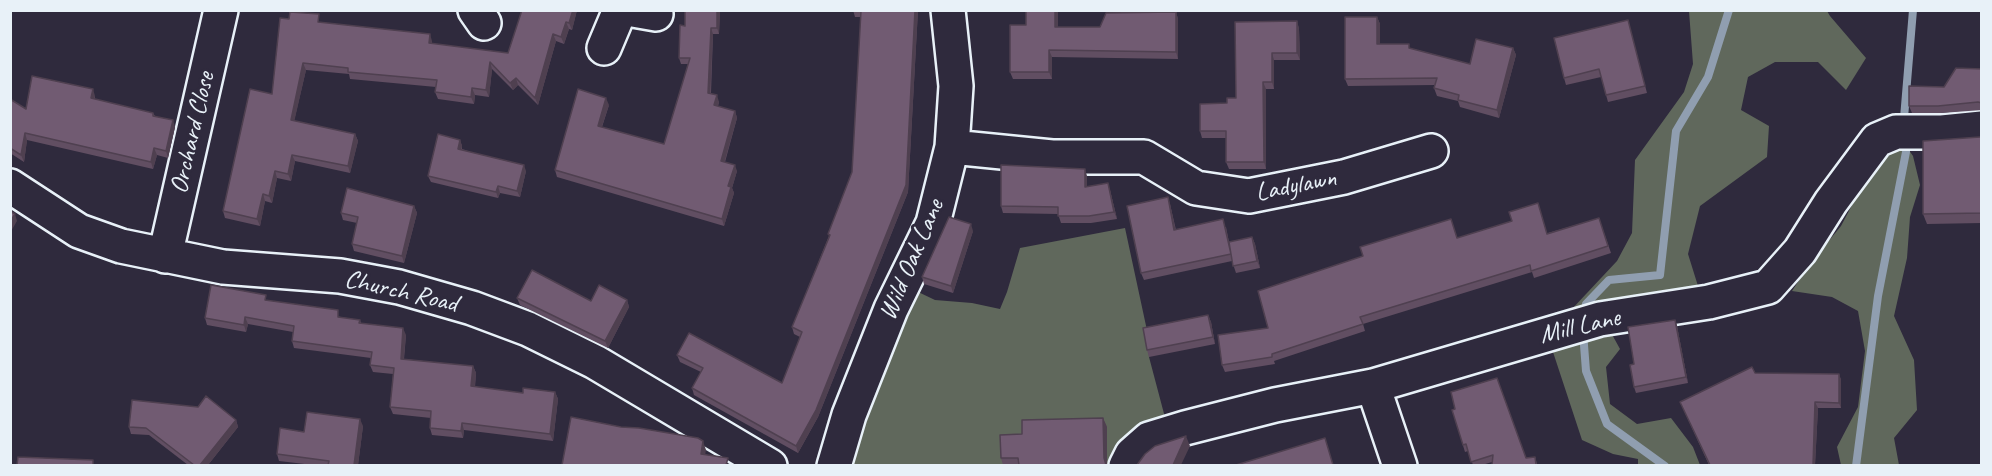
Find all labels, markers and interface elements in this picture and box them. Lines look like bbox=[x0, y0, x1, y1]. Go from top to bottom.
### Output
street label: Orchard Close bbox=[164, 69, 222, 197]
street label: Ladylawn bbox=[1253, 163, 1339, 209]
street label: Wild Oak Lane bbox=[873, 195, 951, 325]
street label: Church Road bbox=[342, 264, 460, 320]
street label: Mill Lane bbox=[1537, 303, 1623, 351]

